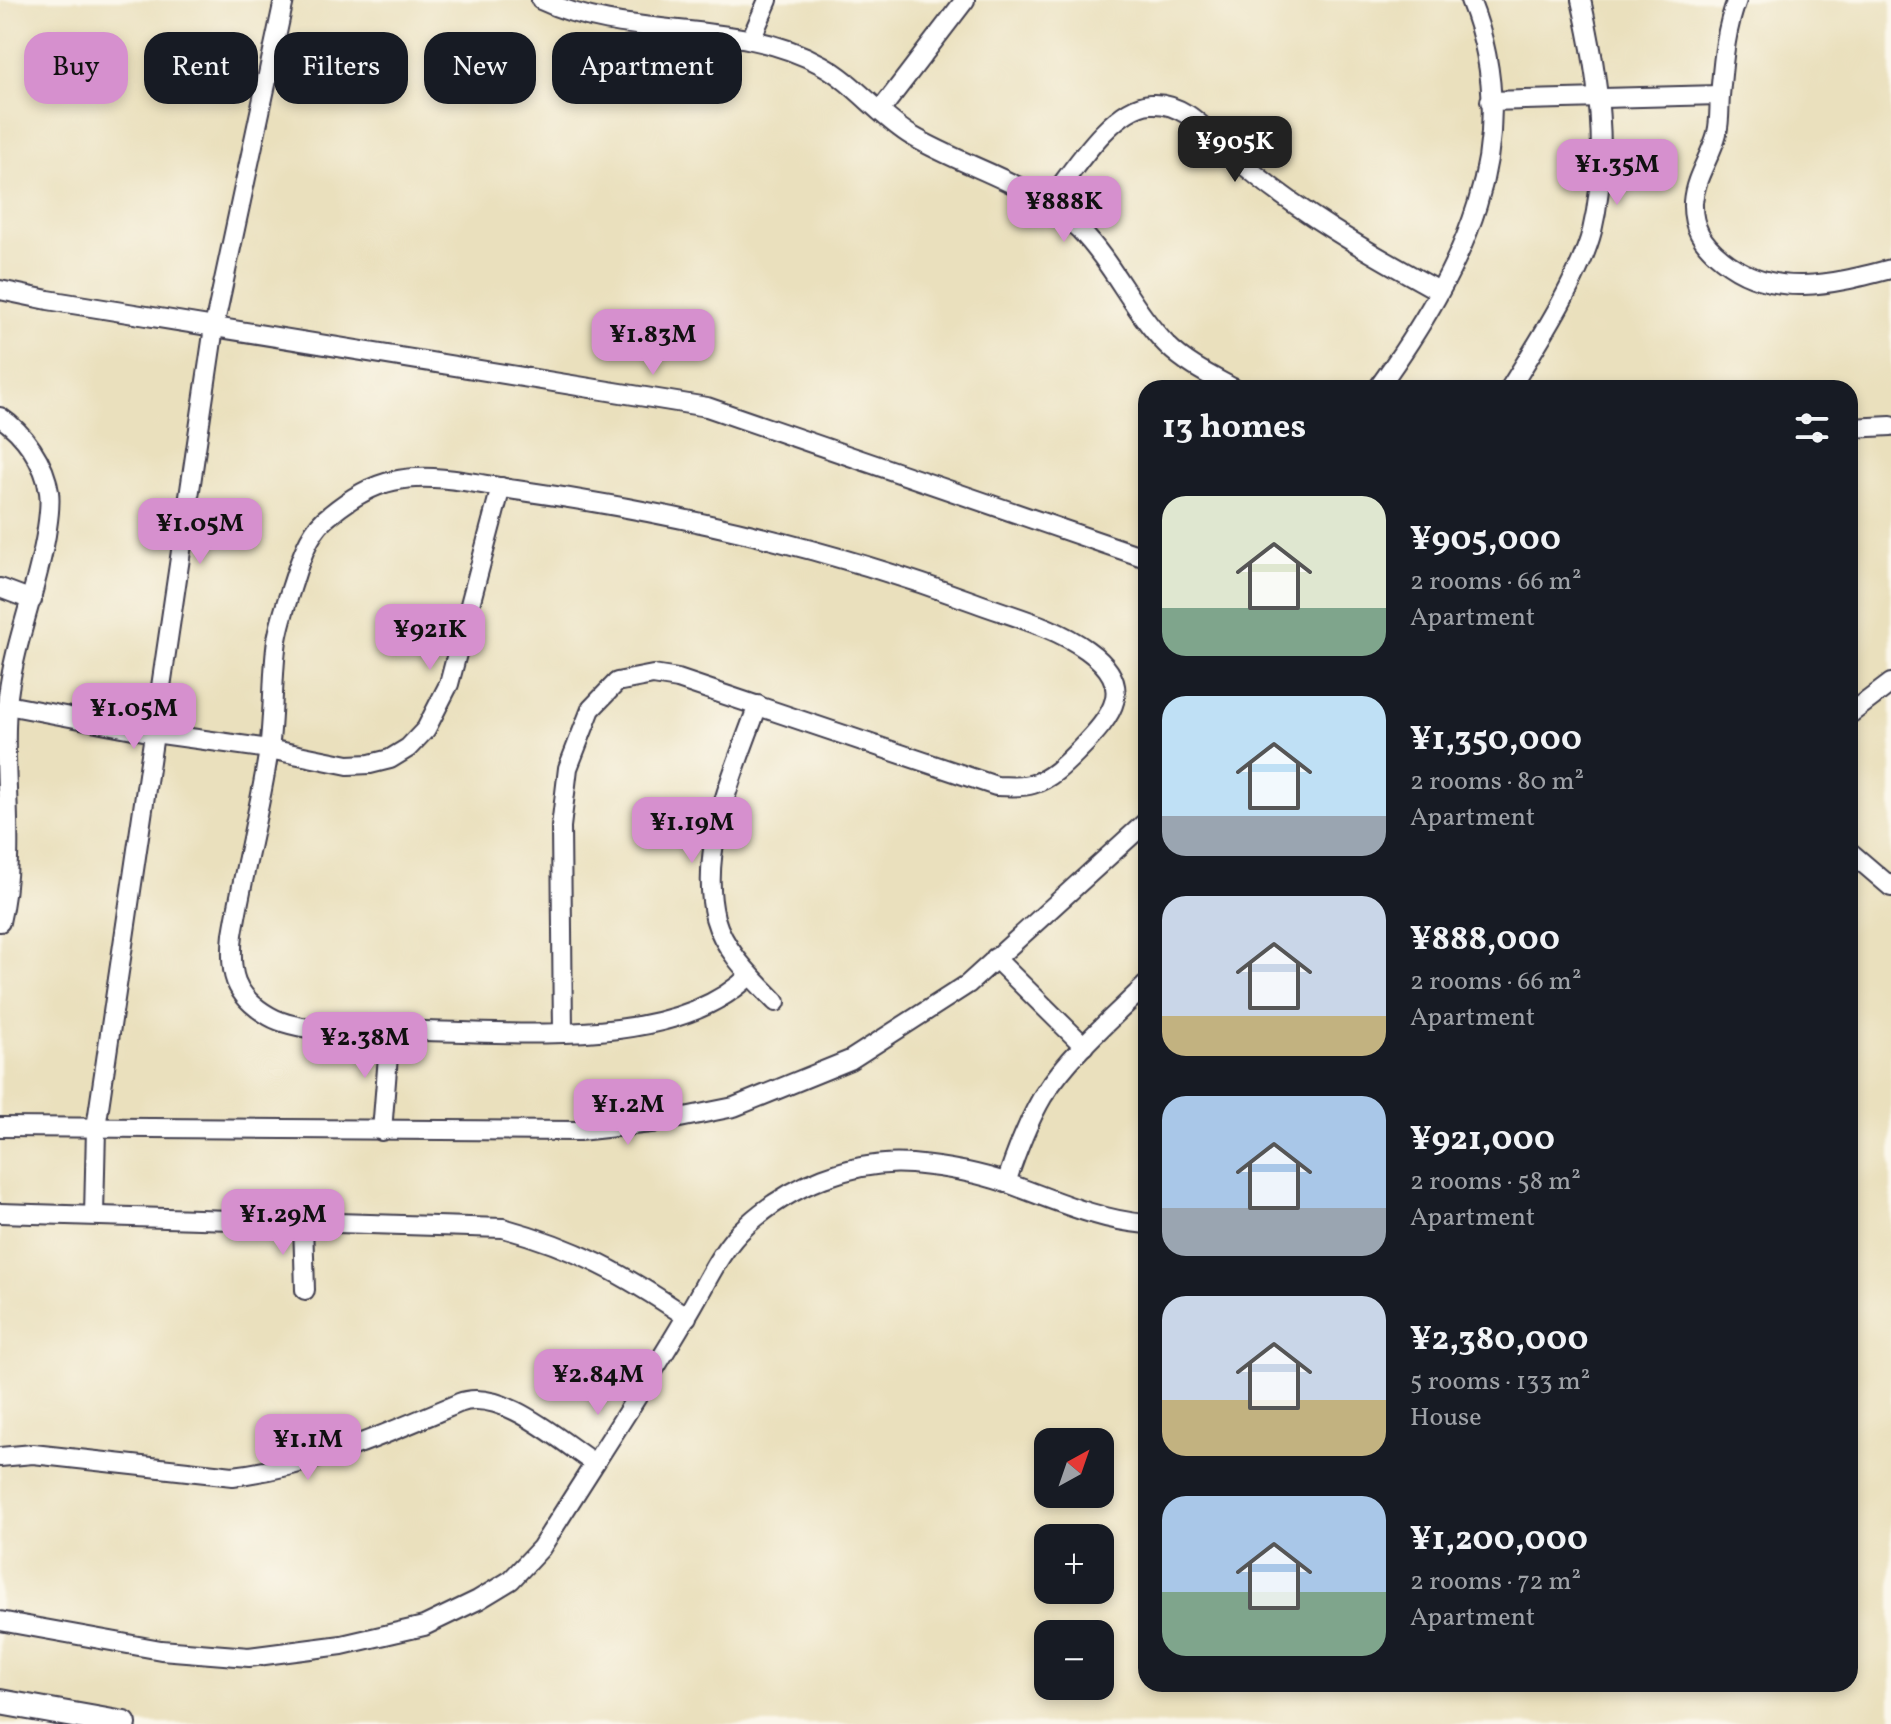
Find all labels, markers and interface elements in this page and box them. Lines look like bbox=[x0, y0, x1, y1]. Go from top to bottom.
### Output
chip: Buy bbox=[24, 32, 128, 104]
chip: Rent bbox=[144, 32, 258, 104]
chip: Filters bbox=[274, 32, 408, 104]
chip: New bbox=[424, 32, 536, 104]
chip: Apartment bbox=[552, 32, 742, 104]
pin: ¥905K bbox=[1179, 116, 1291, 184]
text: ¥905K bbox=[1196, 124, 1274, 160]
pin: ¥1.35M bbox=[1552, 139, 1682, 207]
text: ¥1.35M bbox=[1575, 147, 1659, 183]
pin: ¥888K bbox=[1008, 176, 1120, 244]
text: ¥888K bbox=[1025, 184, 1103, 220]
pin: ¥1.83M bbox=[588, 309, 718, 377]
text: ¥1.83M bbox=[610, 317, 696, 353]
text: 13 homes bbox=[1162, 405, 1306, 452]
icon: filters bbox=[1790, 406, 1834, 450]
pin: ¥1.05M bbox=[135, 498, 265, 566]
text: ¥1.05M bbox=[156, 506, 244, 542]
text: ¥905,000 bbox=[1410, 517, 1561, 564]
icon: home bbox=[1226, 528, 1322, 624]
text: 2 rooms · 66 m² bbox=[1410, 564, 1582, 600]
text: Apartment bbox=[1410, 600, 1535, 636]
pin: ¥921K bbox=[374, 604, 486, 672]
text: ¥921K bbox=[393, 612, 467, 648]
pin: ¥1.05M bbox=[69, 683, 199, 751]
text: ¥1.05M bbox=[90, 691, 178, 727]
text: ¥1,350,000 bbox=[1410, 717, 1582, 764]
icon: home bbox=[1226, 728, 1322, 824]
text: 2 rooms · 80 m² bbox=[1410, 764, 1584, 800]
pin: ¥1.19M bbox=[627, 797, 757, 865]
text: Apartment bbox=[1410, 800, 1535, 836]
text: ¥1.19M bbox=[650, 805, 734, 841]
text: ¥888,000 bbox=[1410, 917, 1560, 964]
icon: home bbox=[1226, 928, 1322, 1024]
text: 2 rooms · 66 m² bbox=[1410, 964, 1582, 1000]
text: Apartment bbox=[1410, 1000, 1535, 1036]
pin: ¥2.38M bbox=[300, 1012, 430, 1080]
text: ¥2.38M bbox=[320, 1020, 410, 1056]
pin: ¥1.2M bbox=[572, 1079, 684, 1147]
text: ¥1.2M bbox=[592, 1087, 664, 1123]
text: ¥921,000 bbox=[1410, 1117, 1555, 1164]
icon: home bbox=[1226, 1128, 1322, 1224]
text: 2 rooms · 58 m² bbox=[1410, 1164, 1581, 1200]
pin: ¥1.29M bbox=[218, 1189, 348, 1257]
text: ¥1.29M bbox=[239, 1197, 327, 1233]
text: Apartment bbox=[1410, 1200, 1535, 1236]
text: ¥2,380,000 bbox=[1410, 1317, 1588, 1364]
icon: home bbox=[1226, 1328, 1322, 1424]
pin: ¥2.84M bbox=[533, 1349, 663, 1417]
text: ¥2.84M bbox=[552, 1357, 644, 1393]
text: 5 rooms · 133 m² bbox=[1410, 1364, 1590, 1400]
text: House bbox=[1410, 1400, 1482, 1436]
pin: ¥1.1M bbox=[252, 1414, 364, 1482]
text: ¥1.1M bbox=[273, 1422, 343, 1458]
north arrow bbox=[1034, 1428, 1114, 1508]
map controls bbox=[1034, 1428, 1114, 1700]
text: ¥1,200,000 bbox=[1410, 1517, 1588, 1564]
button: + bbox=[1034, 1524, 1114, 1604]
icon: home bbox=[1226, 1528, 1322, 1624]
text: 2 rooms · 72 m² bbox=[1410, 1564, 1581, 1600]
text: Apartment bbox=[1410, 1600, 1535, 1636]
button: − bbox=[1034, 1620, 1114, 1700]

